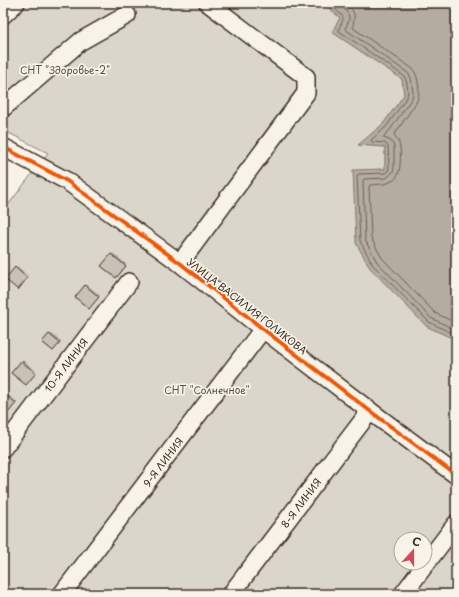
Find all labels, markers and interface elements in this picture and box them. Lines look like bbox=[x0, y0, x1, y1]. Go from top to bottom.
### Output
park label: СНТ "Здоровье-2" bbox=[20, 62, 110, 77]
street label: УЛИЦА ВАСИЛИЯ ГОЛИКОВА bbox=[184, 254, 310, 357]
street label: 10-Я ЛИНИЯ bbox=[40, 335, 91, 395]
park label: СНТ "Солнечное" bbox=[164, 382, 250, 397]
street label: 9-Я ЛИНИЯ bbox=[139, 434, 186, 489]
street label: 8-Я ЛИНИЯ bbox=[277, 475, 324, 531]
north arrow bbox=[393, 531, 433, 571]
text: С bbox=[410, 532, 424, 551]

